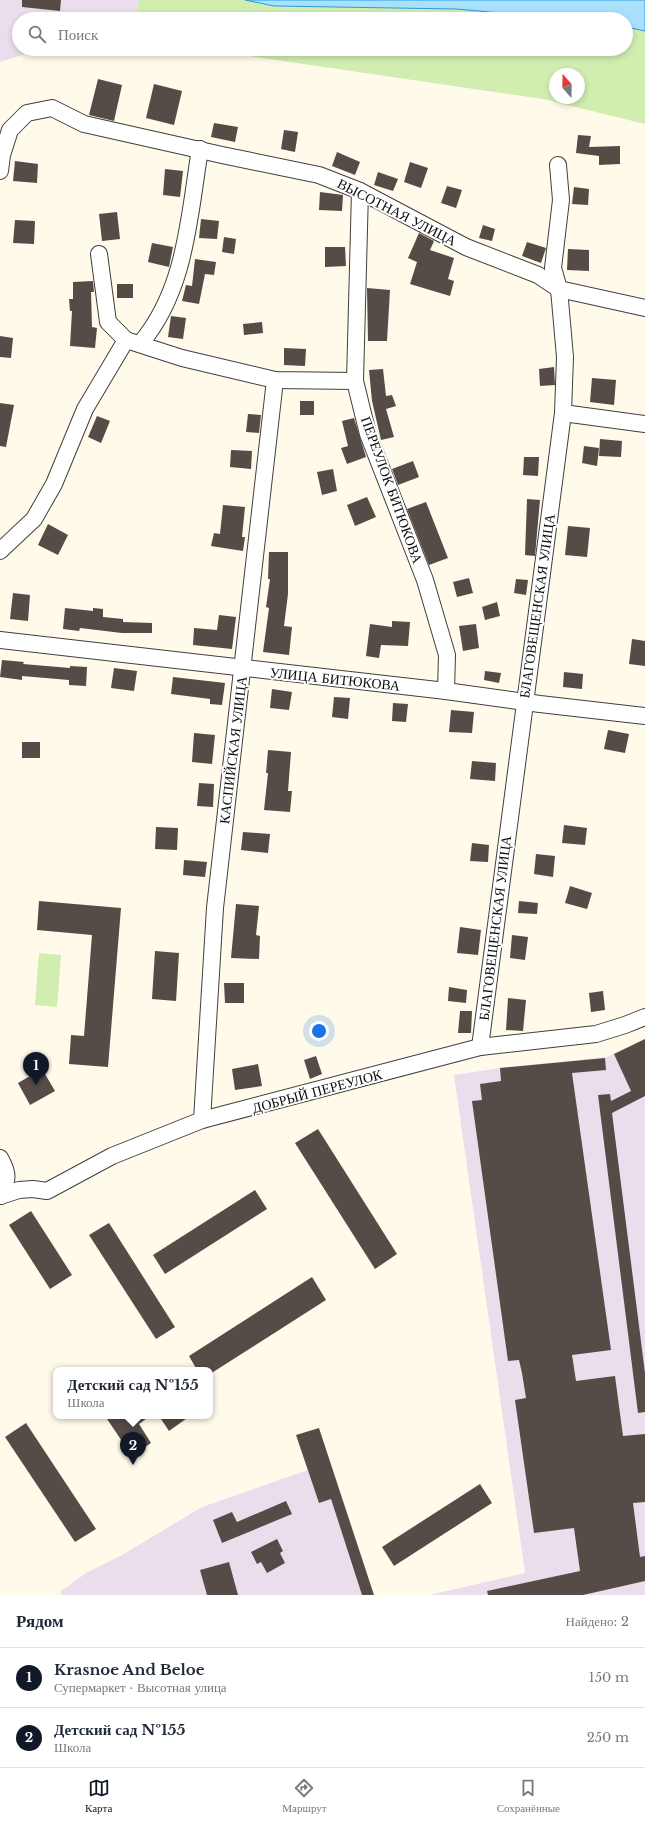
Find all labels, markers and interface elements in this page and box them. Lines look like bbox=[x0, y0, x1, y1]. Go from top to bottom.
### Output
search box bbox=[12, 12, 633, 56]
icon: search bbox=[26, 23, 48, 45]
text: Поиск bbox=[58, 25, 98, 44]
north arrow bbox=[549, 68, 585, 104]
street label: ВЫСОТНАЯ УЛИЦА bbox=[334, 174, 460, 250]
street label: ПЕРЕУЛОК БИТЮКОВА bbox=[357, 414, 427, 567]
street label: БЛАГОВЕЩЕНСКАЯ УЛИЦА bbox=[515, 512, 559, 699]
street label: УЛИЦА БИТЮКОВА bbox=[269, 663, 402, 695]
street label: КАСПИЙСКАЯ УЛИЦА bbox=[215, 674, 251, 825]
street label: БЛАГОВЕЩЕНСКАЯ УЛИЦА bbox=[475, 834, 515, 1021]
your location bbox=[309, 1021, 329, 1041]
pin: 1 bbox=[23, 1052, 49, 1085]
street label: ДОБРЫЙ ПЕРЕУЛОК bbox=[250, 1065, 385, 1117]
popup bbox=[53, 1367, 213, 1419]
text: Детский сад №155 bbox=[67, 1375, 199, 1394]
text: Школа bbox=[67, 1394, 105, 1411]
pin: 2 bbox=[120, 1432, 146, 1465]
text: Рядом bbox=[16, 1611, 64, 1632]
text: Найдено: 2 bbox=[566, 1613, 629, 1630]
text: Krasnoe And Beloe bbox=[54, 1660, 205, 1679]
text: 1 bbox=[26, 1669, 32, 1686]
text: 150 m bbox=[589, 1669, 629, 1686]
text: Супермаркет · Высотная улица bbox=[54, 1679, 227, 1696]
text: Детский сад №155 bbox=[54, 1720, 185, 1739]
text: 2 bbox=[25, 1729, 33, 1746]
text: 250 m bbox=[587, 1729, 629, 1746]
text: Школа bbox=[54, 1739, 91, 1756]
tab: Карта bbox=[85, 1777, 112, 1815]
tab: Маршрут bbox=[282, 1777, 327, 1815]
tab: Сохранённые bbox=[497, 1777, 560, 1815]

